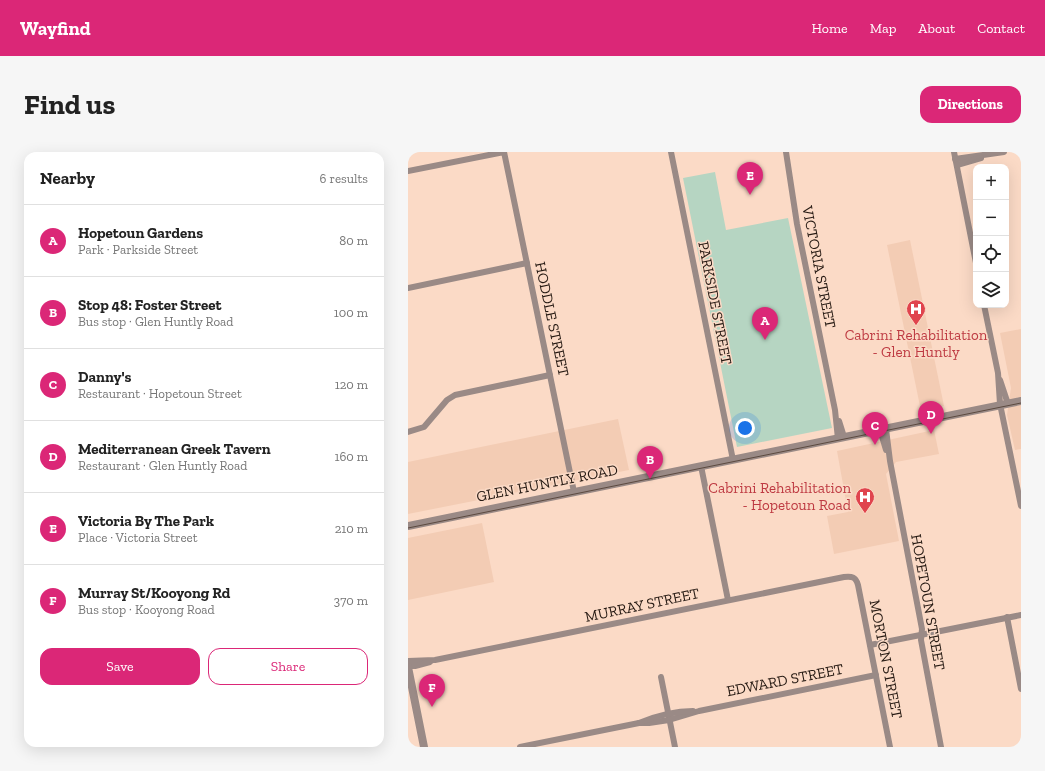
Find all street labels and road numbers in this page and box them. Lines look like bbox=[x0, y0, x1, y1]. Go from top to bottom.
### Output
street label: VICTORIA STREET bbox=[798, 203, 840, 330]
street label: PARKSIDE STREET bbox=[694, 240, 736, 366]
street label: HODDLE STREET bbox=[531, 260, 573, 378]
street label: GLEN HUNTLY ROAD bbox=[475, 460, 619, 506]
street label: HOPETOUN STREET bbox=[907, 532, 949, 672]
street label: MURRAY STREET bbox=[583, 584, 701, 626]
street label: MORTON STREET bbox=[866, 598, 906, 720]
street label: EDWARD STREET bbox=[725, 660, 845, 700]

